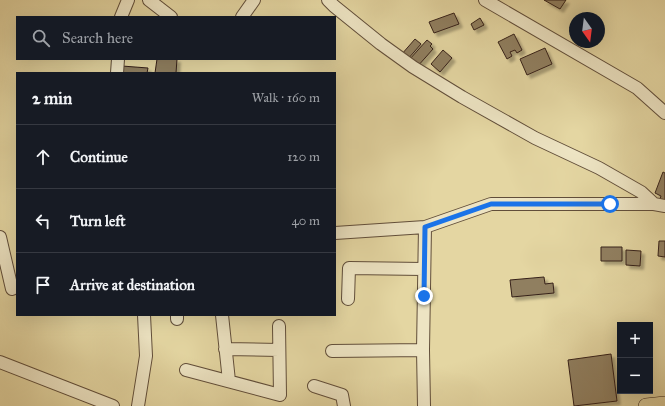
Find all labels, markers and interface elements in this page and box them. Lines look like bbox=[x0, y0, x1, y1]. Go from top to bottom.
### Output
north arrow bbox=[569, 12, 605, 48]
search box bbox=[16, 16, 336, 60]
icon: search bbox=[30, 27, 52, 49]
text: Search here bbox=[62, 29, 133, 47]
text: 2 min bbox=[32, 88, 72, 109]
text: Walk · 160 m bbox=[252, 90, 320, 106]
icon: ahead bbox=[32, 146, 54, 168]
text: Continue bbox=[70, 148, 128, 166]
text: 120 m bbox=[287, 149, 320, 165]
route start bbox=[601, 195, 619, 213]
icon: left bbox=[32, 210, 54, 232]
text: Turn left bbox=[70, 212, 126, 230]
text: 40 m bbox=[291, 213, 320, 229]
icon: arrive bbox=[32, 274, 54, 296]
text: Arrive at destination bbox=[70, 276, 195, 294]
route end bbox=[415, 287, 433, 305]
map controls bbox=[617, 322, 653, 394]
button: + bbox=[617, 322, 653, 358]
button: − bbox=[617, 358, 653, 394]

